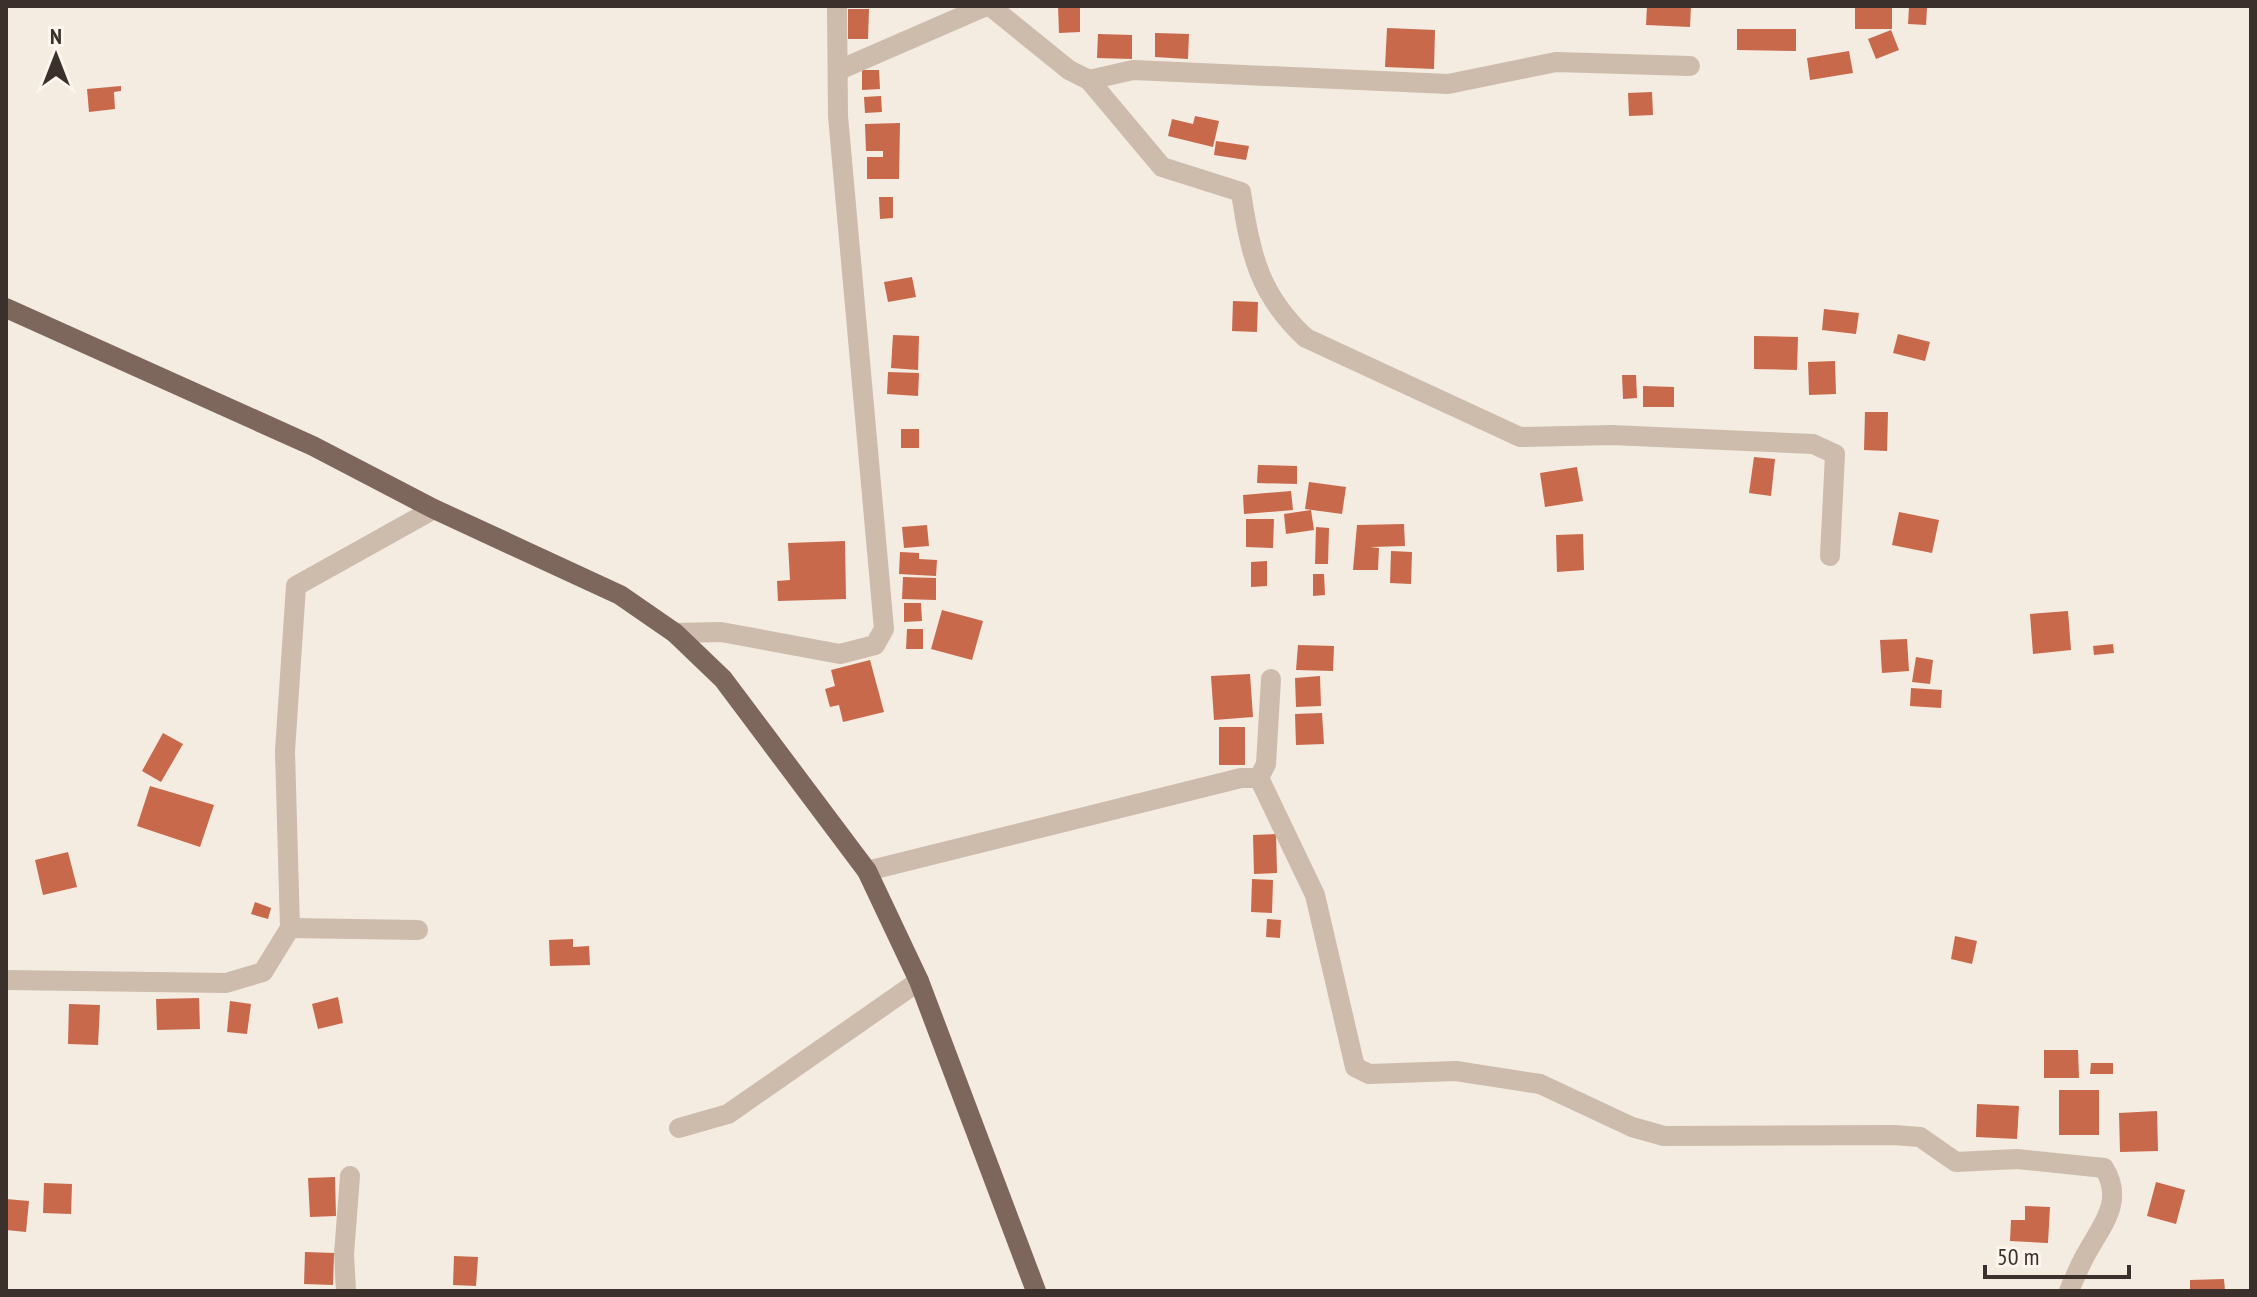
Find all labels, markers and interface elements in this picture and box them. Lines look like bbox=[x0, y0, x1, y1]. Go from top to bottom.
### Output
north arrow bbox=[16, 16, 96, 96]
text: N bbox=[50, 22, 62, 50]
scale bar bbox=[1985, 1229, 2129, 1279]
text: 50 m bbox=[1997, 1241, 2039, 1272]

